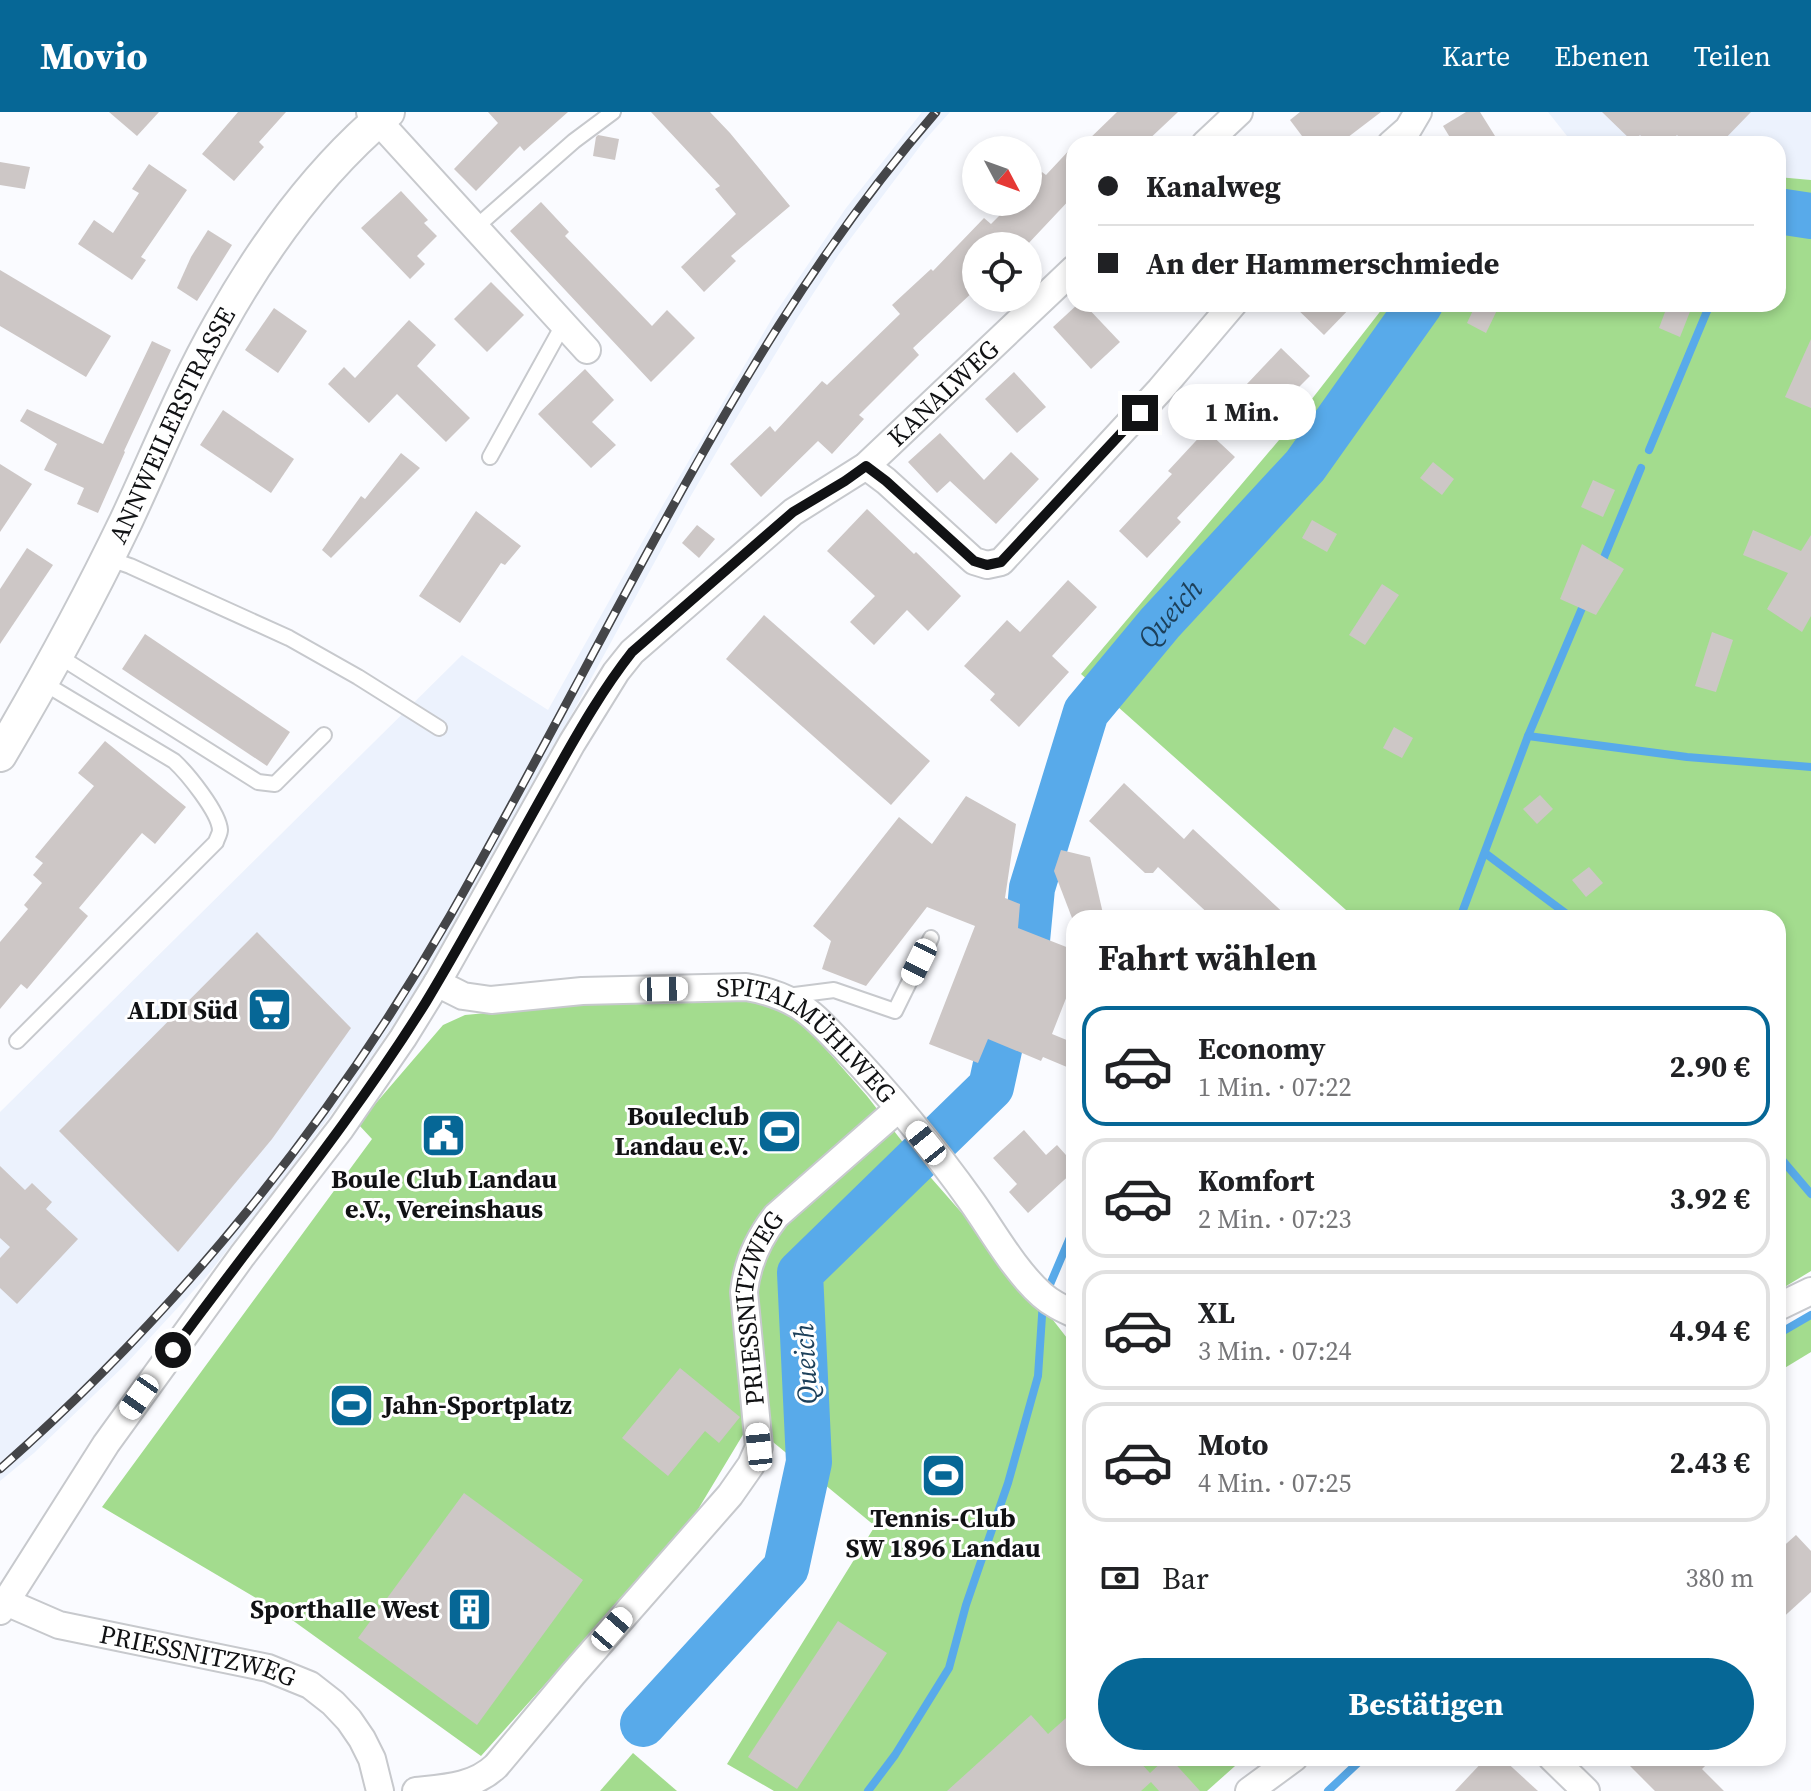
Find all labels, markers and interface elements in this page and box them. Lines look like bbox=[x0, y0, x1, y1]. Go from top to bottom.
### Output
text: Movio bbox=[40, 30, 148, 82]
text: Karte bbox=[1442, 37, 1510, 75]
text: Ebenen bbox=[1554, 37, 1650, 75]
text: Teilen bbox=[1694, 37, 1771, 75]
north arrow bbox=[962, 136, 1042, 216]
map controls bbox=[962, 136, 1042, 312]
text: Kanalweg bbox=[1146, 166, 1281, 207]
button: locate bbox=[962, 232, 1042, 312]
text: An der Hammerschmiede bbox=[1146, 243, 1500, 284]
street label: ANNWEILERSTRASSE bbox=[100, 300, 244, 550]
street label: KANALWEG bbox=[880, 331, 1007, 454]
callout: 1 Min. bbox=[1168, 385, 1316, 441]
text: 1 Min. bbox=[1205, 394, 1279, 430]
route end bbox=[1122, 395, 1158, 431]
water label: Queich bbox=[1128, 570, 1211, 656]
text: Fahrt wählen bbox=[1098, 933, 1317, 982]
car bbox=[898, 935, 940, 989]
street label: SPITALMÜHLWEG bbox=[716, 969, 905, 1111]
car bbox=[640, 977, 688, 1001]
supermarket icon: ALDI Süd bbox=[245, 986, 293, 1034]
place label: ALDI Süd bbox=[127, 992, 238, 1028]
text: Economy bbox=[1198, 1028, 1326, 1069]
icon: car bbox=[1102, 1030, 1174, 1102]
text: 2.90 € bbox=[1670, 1046, 1750, 1087]
text: 1 Min. · 07:22 bbox=[1198, 1069, 1352, 1105]
place label: Bouleclub Landau e.V. bbox=[615, 1098, 749, 1164]
sports icon: Bouleclub Landau e.V. bbox=[756, 1107, 804, 1155]
public building icon: Boule Club Landau e.V., Vereinshaus bbox=[420, 1112, 468, 1160]
car bbox=[902, 1117, 950, 1169]
text: Komfort bbox=[1198, 1160, 1315, 1201]
place label: Boule Club Landau e.V., Vereinshaus bbox=[331, 1161, 557, 1227]
icon: car bbox=[1102, 1162, 1174, 1234]
text: 3.92 € bbox=[1670, 1178, 1750, 1219]
text: 2 Min. · 07:23 bbox=[1198, 1201, 1352, 1237]
street label: PRIESSNITZWEG bbox=[726, 1203, 792, 1407]
text: XL bbox=[1198, 1292, 1235, 1333]
icon: car bbox=[1102, 1294, 1174, 1366]
text: 4.94 € bbox=[1670, 1310, 1750, 1351]
water label: Queich bbox=[784, 1323, 826, 1405]
route start bbox=[155, 1332, 191, 1368]
text: 3 Min. · 07:24 bbox=[1198, 1333, 1352, 1369]
car bbox=[115, 1370, 163, 1424]
sports icon: Jahn-Sportplatz bbox=[328, 1381, 376, 1429]
place label: Jahn-Sportplatz bbox=[381, 1387, 572, 1423]
car bbox=[745, 1422, 773, 1472]
text: Moto bbox=[1198, 1424, 1269, 1465]
icon: car bbox=[1102, 1426, 1174, 1498]
text: 2.43 € bbox=[1670, 1442, 1750, 1483]
sports icon: Tennis-Club SW 1896 Landau bbox=[919, 1451, 967, 1499]
text: 4 Min. · 07:25 bbox=[1198, 1465, 1352, 1501]
place label: Tennis-Club SW 1896 Landau bbox=[845, 1500, 1041, 1566]
icon: cash bbox=[1098, 1556, 1142, 1600]
text: Bar bbox=[1162, 1558, 1209, 1599]
text: 380 m bbox=[1686, 1560, 1754, 1596]
building icon: Sporthalle West bbox=[446, 1585, 494, 1633]
place label: Sporthalle West bbox=[250, 1591, 440, 1627]
car bbox=[587, 1603, 637, 1655]
street label: PRIESSNITZWEG bbox=[97, 1616, 302, 1696]
button: Bestätigen bbox=[1098, 1658, 1754, 1750]

